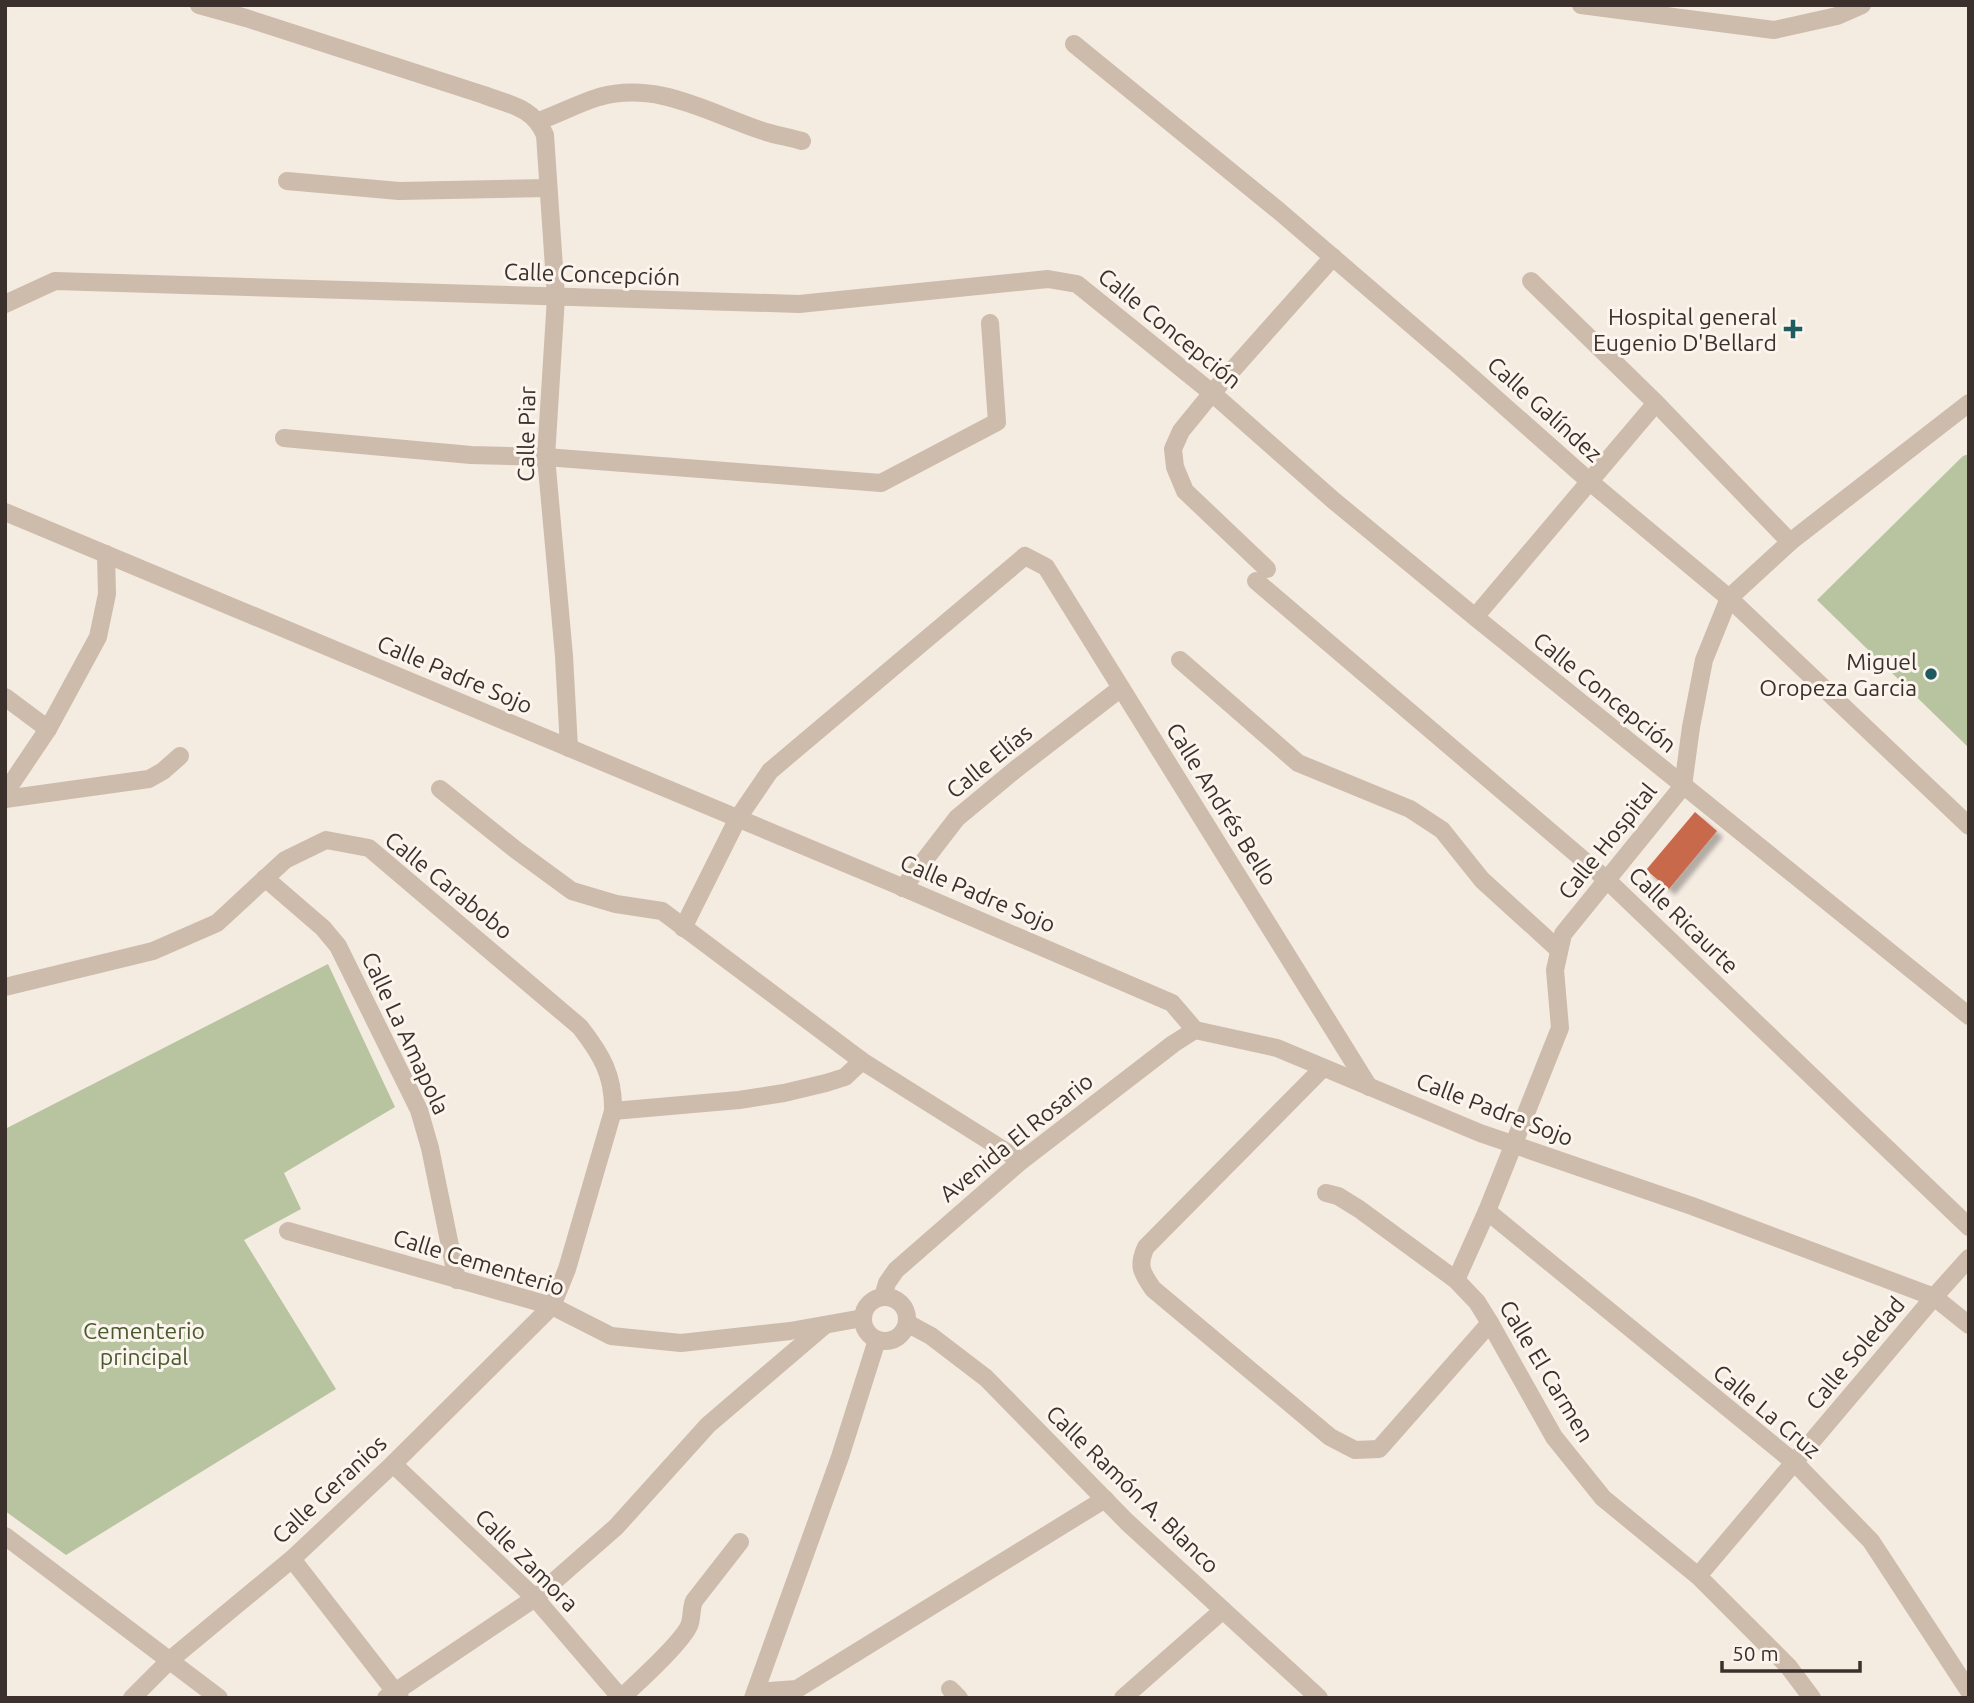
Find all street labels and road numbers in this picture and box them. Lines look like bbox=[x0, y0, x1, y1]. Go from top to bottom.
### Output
street label: Calle Concepción bbox=[503, 258, 681, 290]
street label: Calle Concepción bbox=[1094, 263, 1246, 393]
street label: Calle Galíndez bbox=[1483, 351, 1607, 467]
street label: Calle Piar bbox=[513, 386, 539, 482]
street label: Calle Concepción bbox=[1529, 627, 1681, 757]
street label: Calle Padre Sojo bbox=[374, 630, 536, 718]
street label: Calle Andrés Bello bbox=[1162, 718, 1282, 890]
street label: Calle Elías bbox=[941, 719, 1037, 803]
street label: Calle Hospital bbox=[1553, 778, 1661, 904]
street label: Calle Carabobo bbox=[380, 826, 518, 944]
street label: Calle Padre Sojo bbox=[897, 849, 1059, 937]
street label: Calle Ricaurte bbox=[1624, 862, 1744, 978]
street label: Calle La Amapola bbox=[357, 948, 455, 1118]
street label: Avenida El Rosario bbox=[935, 1068, 1097, 1206]
street label: Calle Padre Sojo bbox=[1413, 1068, 1577, 1150]
street label: Calle Cementerio bbox=[390, 1224, 568, 1300]
street label: Calle Soledad bbox=[1801, 1292, 1909, 1414]
street label: Calle El Carmen bbox=[1495, 1296, 1599, 1446]
street label: Calle La Cruz bbox=[1709, 1359, 1825, 1463]
street label: Calle Ramón A. Blanco bbox=[1042, 1400, 1224, 1578]
street label: Calle Geranios bbox=[267, 1430, 391, 1548]
street label: Calle Zamora bbox=[471, 1504, 583, 1616]

